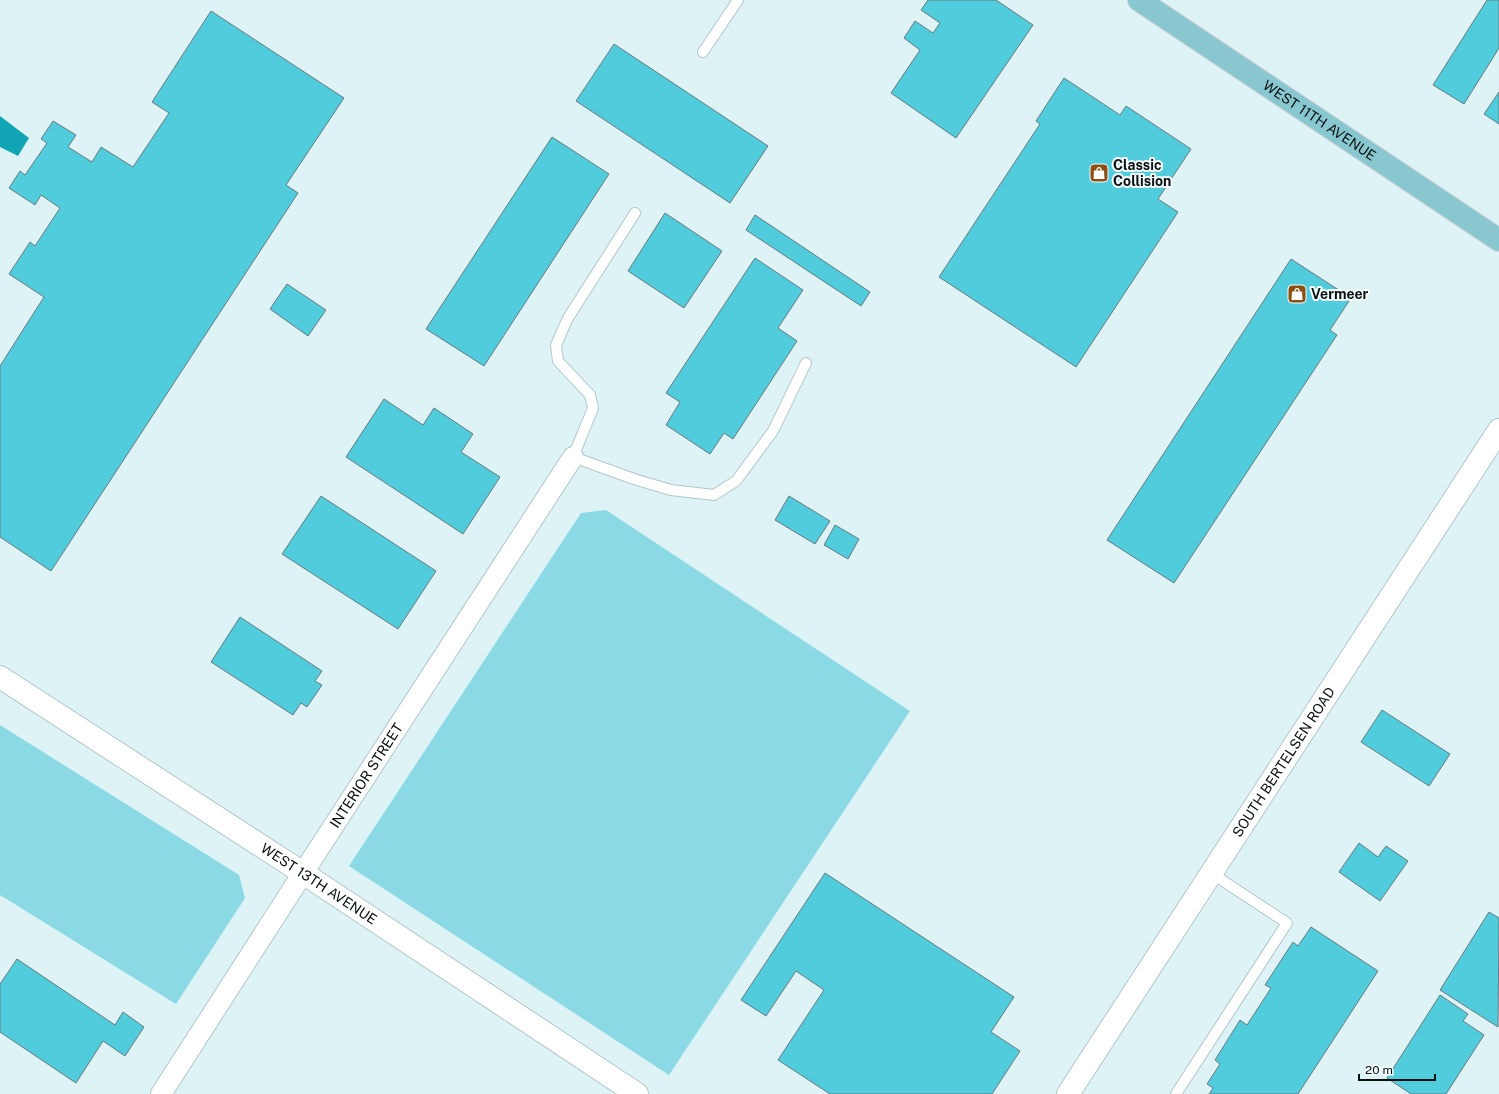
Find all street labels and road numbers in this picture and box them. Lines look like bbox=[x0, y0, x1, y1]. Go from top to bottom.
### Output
street label: WEST 11TH AVENUE bbox=[1260, 77, 1379, 164]
street label: SOUTH BERTELSEN ROAD bbox=[1229, 684, 1338, 840]
street label: INTERIOR STREET bbox=[327, 720, 406, 831]
street label: WEST 13TH AVENUE bbox=[258, 840, 380, 928]

